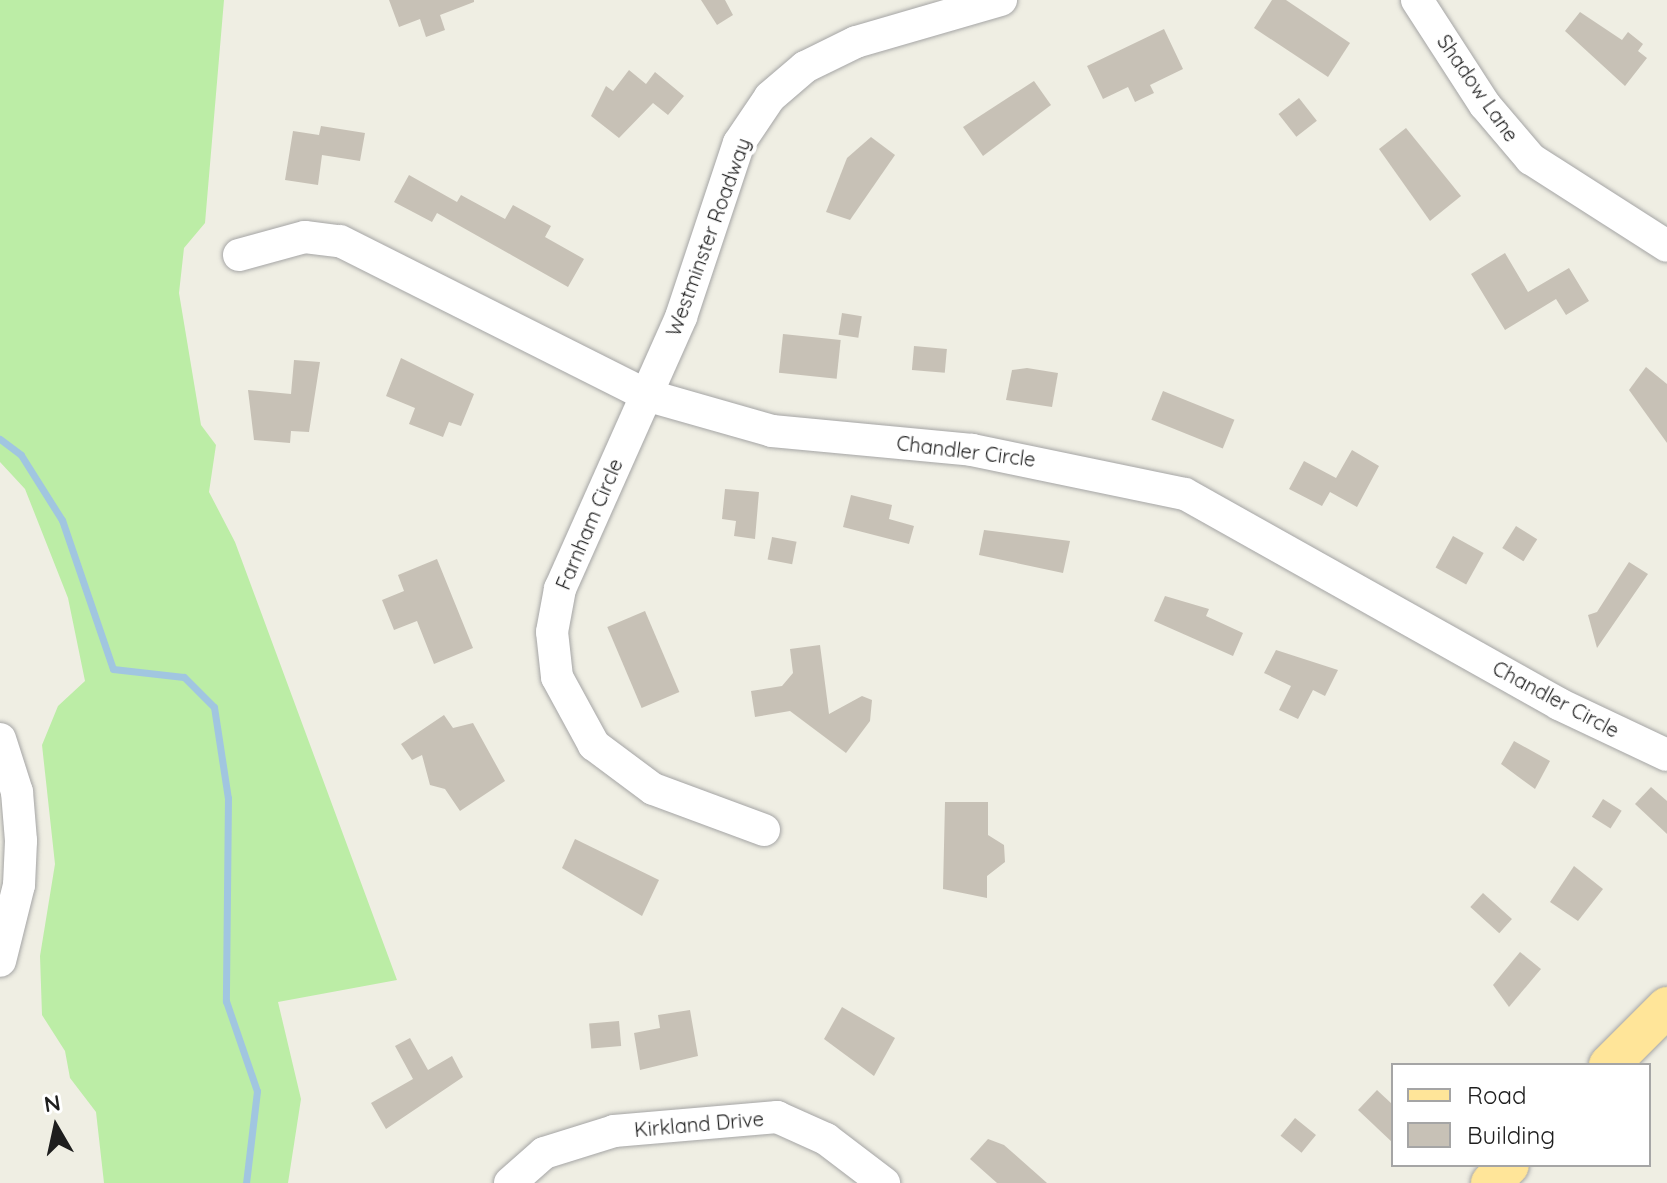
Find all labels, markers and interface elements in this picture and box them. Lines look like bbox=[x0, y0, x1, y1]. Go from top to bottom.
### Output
street label: Shadow Lane bbox=[1432, 30, 1524, 146]
street label: Westminster Roadway bbox=[661, 135, 755, 339]
street label: Chandler Circle bbox=[895, 431, 1037, 471]
street label: Farnham Circle bbox=[551, 455, 627, 593]
street label: Chandler Circle bbox=[1489, 656, 1623, 742]
legend bbox=[1391, 1063, 1651, 1167]
text: Road bbox=[1467, 1080, 1527, 1110]
north arrow bbox=[16, 1087, 96, 1167]
text: N bbox=[42, 1088, 62, 1118]
street label: Kirkland Drive bbox=[633, 1106, 765, 1142]
text: Building bbox=[1467, 1120, 1555, 1150]

